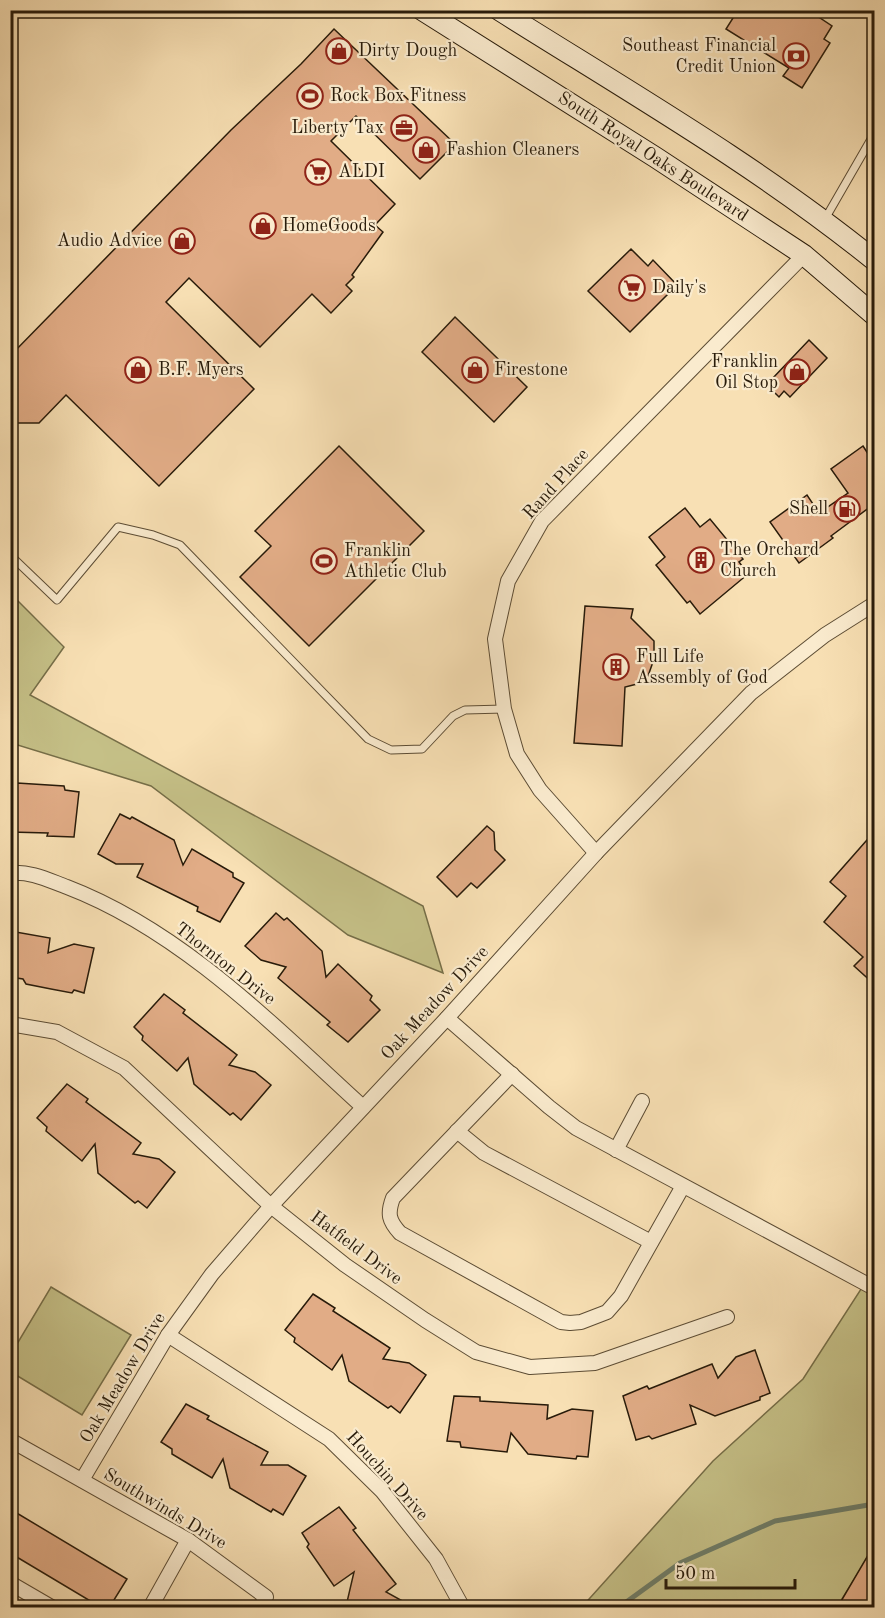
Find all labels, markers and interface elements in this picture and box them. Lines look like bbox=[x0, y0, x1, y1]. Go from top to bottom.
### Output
shop icon: Dirty Dough bbox=[324, 36, 354, 66]
place label: Southeast Financial Credit Union bbox=[622, 37, 776, 76]
bank icon: Southeast Financial Credit Union bbox=[781, 41, 811, 71]
place label: Dirty Dough bbox=[358, 42, 457, 60]
sports icon: Rock Box Fitness bbox=[295, 81, 325, 111]
place label: Rock Box Fitness bbox=[330, 87, 467, 105]
street label: South Royal Oaks Boulevard bbox=[555, 89, 751, 225]
office icon: Liberty Tax bbox=[389, 113, 419, 143]
place label: Liberty Tax bbox=[291, 119, 384, 137]
shop icon: Fashion Cleaners bbox=[411, 135, 441, 165]
place label: Fashion Cleaners bbox=[446, 141, 580, 159]
supermarket icon: ALDI bbox=[303, 157, 333, 187]
place label: ALDI bbox=[338, 163, 385, 181]
shop icon: HomeGoods bbox=[248, 211, 278, 241]
place label: HomeGoods bbox=[282, 217, 376, 235]
shop icon: Audio Advice bbox=[167, 226, 197, 256]
place label: Audio Advice bbox=[57, 232, 162, 250]
supermarket icon: Daily's bbox=[617, 273, 647, 303]
place label: Daily's bbox=[652, 279, 707, 297]
place label: Franklin Oil Stop bbox=[711, 353, 778, 392]
shop icon: B.F. Myers bbox=[123, 355, 153, 385]
shop icon: Firestone bbox=[460, 355, 490, 385]
shop icon: Franklin Oil Stop bbox=[782, 357, 812, 387]
place label: B.F. Myers bbox=[158, 361, 244, 379]
place label: Firestone bbox=[494, 361, 568, 379]
street label: Rand Place bbox=[520, 445, 592, 523]
fuel station icon: Shell bbox=[832, 494, 862, 524]
place label: Shell bbox=[789, 500, 828, 518]
place label: The Orchard Church bbox=[720, 541, 819, 580]
place label: Franklin Athletic Club bbox=[344, 542, 447, 581]
building icon: The Orchard Church bbox=[686, 545, 716, 575]
sports icon: Franklin Athletic Club bbox=[309, 546, 339, 576]
place label: Full Life Assembly of God bbox=[636, 648, 768, 687]
building icon: Full Life Assembly of God bbox=[601, 652, 631, 682]
street label: Thornton Drive bbox=[171, 919, 279, 1009]
street label: Oak Meadow Drive bbox=[378, 943, 492, 1063]
street label: Hatfield Drive bbox=[307, 1208, 405, 1288]
street label: Oak Meadow Drive bbox=[77, 1310, 169, 1446]
street label: Houchin Drive bbox=[342, 1428, 432, 1524]
street label: Southwinds Drive bbox=[100, 1465, 230, 1553]
scale bar bbox=[666, 1552, 795, 1590]
text: 50 m bbox=[675, 1565, 715, 1583]

